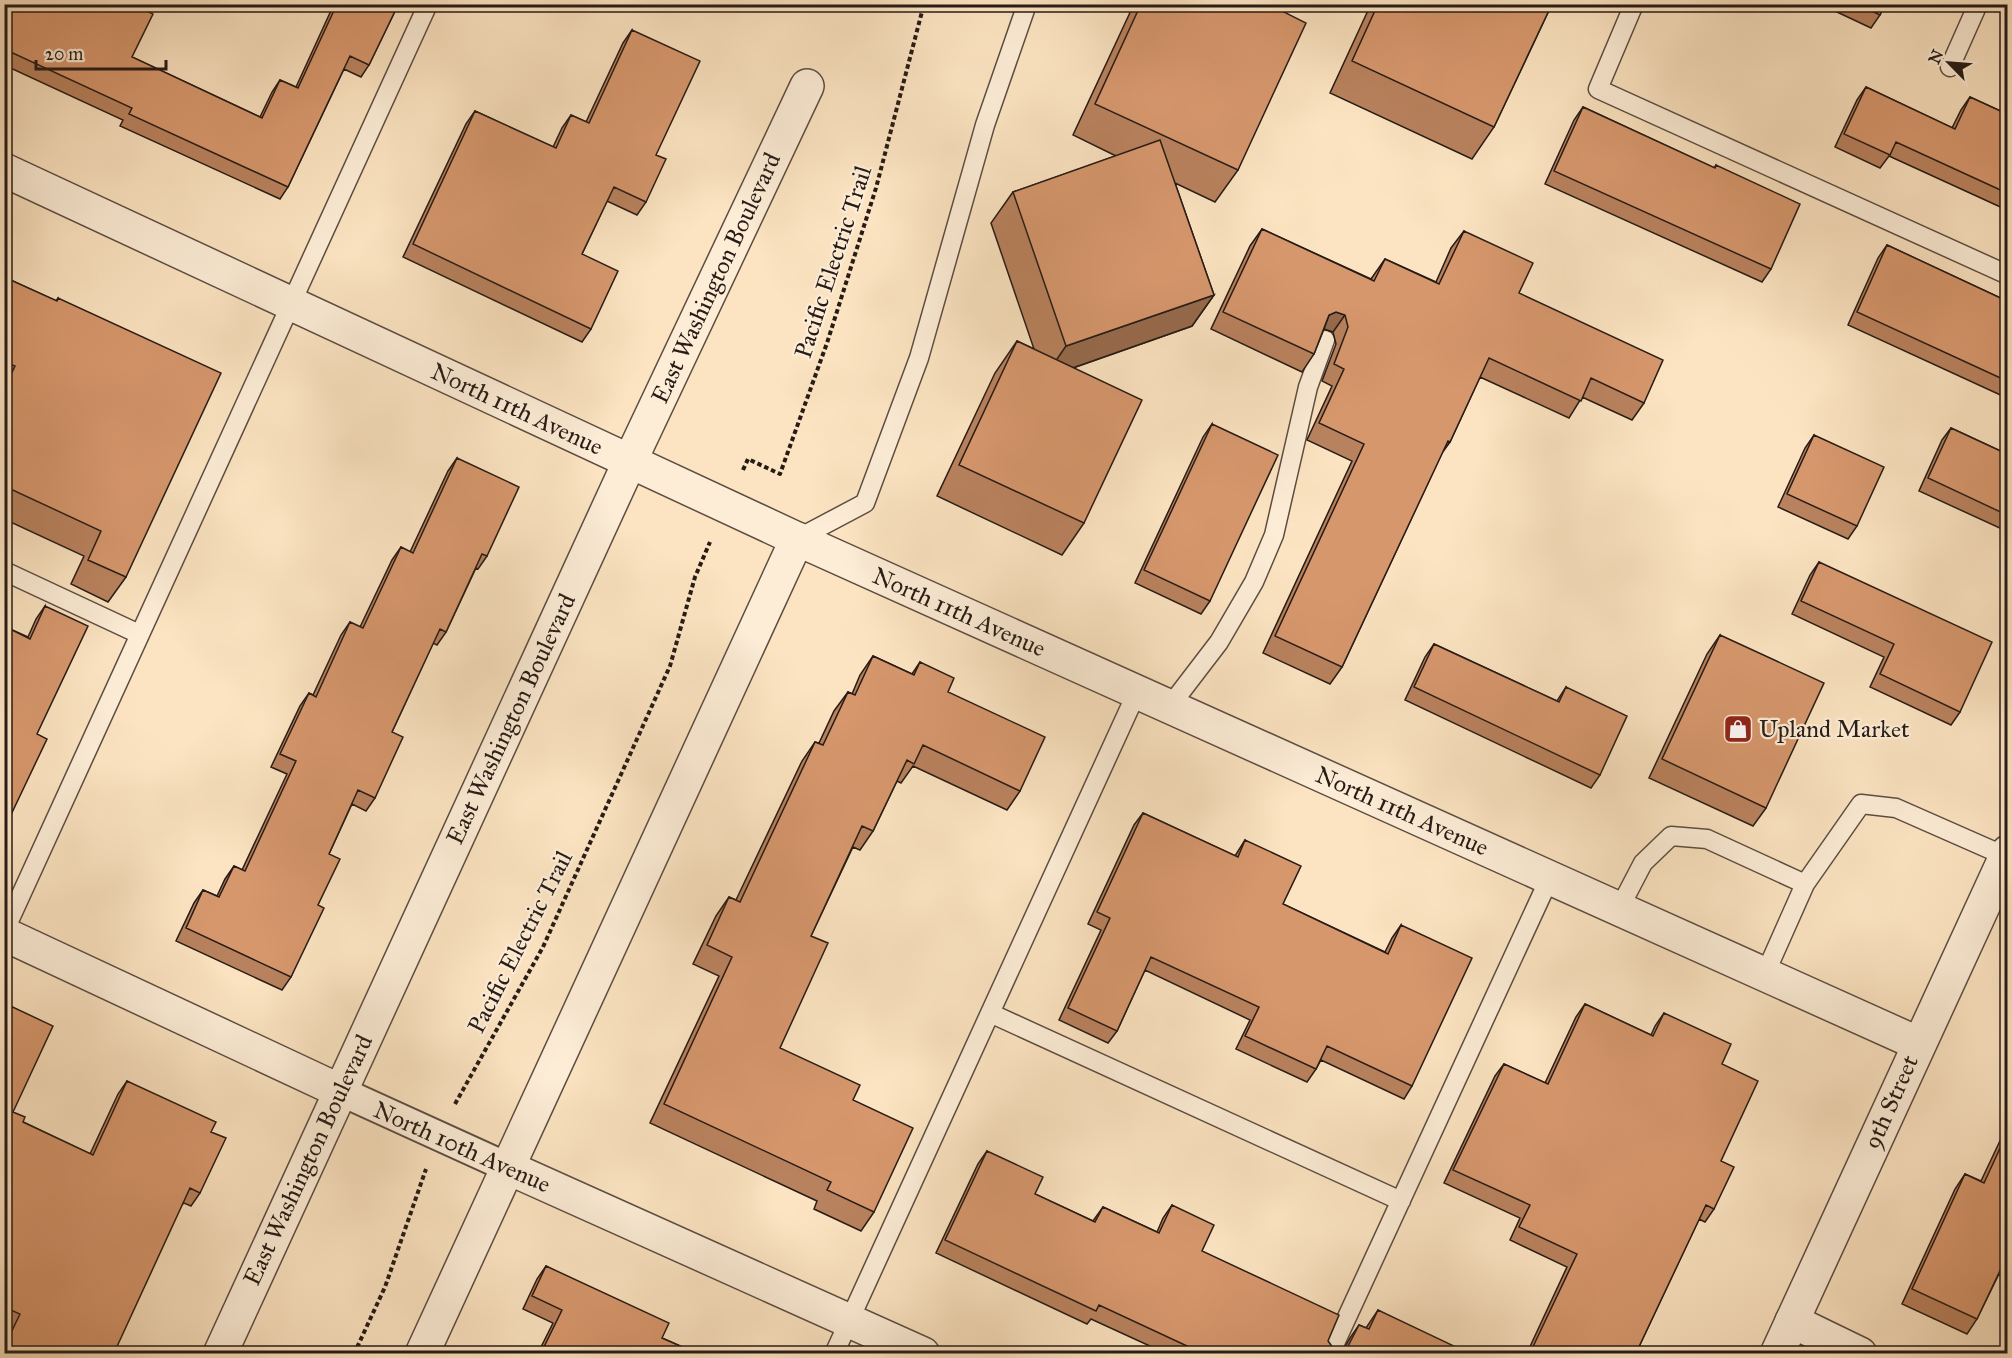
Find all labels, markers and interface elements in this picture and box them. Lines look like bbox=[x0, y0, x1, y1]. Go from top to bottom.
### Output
scale bar bbox=[36, 33, 166, 71]
north arrow bbox=[1919, 33, 1979, 93]
text: 20 m bbox=[45, 43, 83, 65]
text: N bbox=[1924, 46, 1948, 67]
street label: East Washington Boulevard bbox=[645, 148, 787, 408]
street label: Pacific Electric Trail bbox=[788, 162, 878, 362]
street label: North 11th Avenue bbox=[426, 356, 608, 462]
street label: North 11th Avenue bbox=[868, 560, 1050, 664]
street label: East Washington Boulevard bbox=[440, 589, 582, 849]
shop icon: Upland Market bbox=[1722, 713, 1754, 745]
place label: Upland Market bbox=[1759, 714, 1910, 744]
street label: North 11th Avenue bbox=[1311, 759, 1493, 863]
street label: Pacific Electric Trail bbox=[461, 845, 579, 1038]
street label: East Washington Boulevard bbox=[237, 1030, 379, 1290]
street label: 9th Street bbox=[1857, 1050, 1925, 1154]
street label: North 10th Avenue bbox=[369, 1095, 555, 1199]

